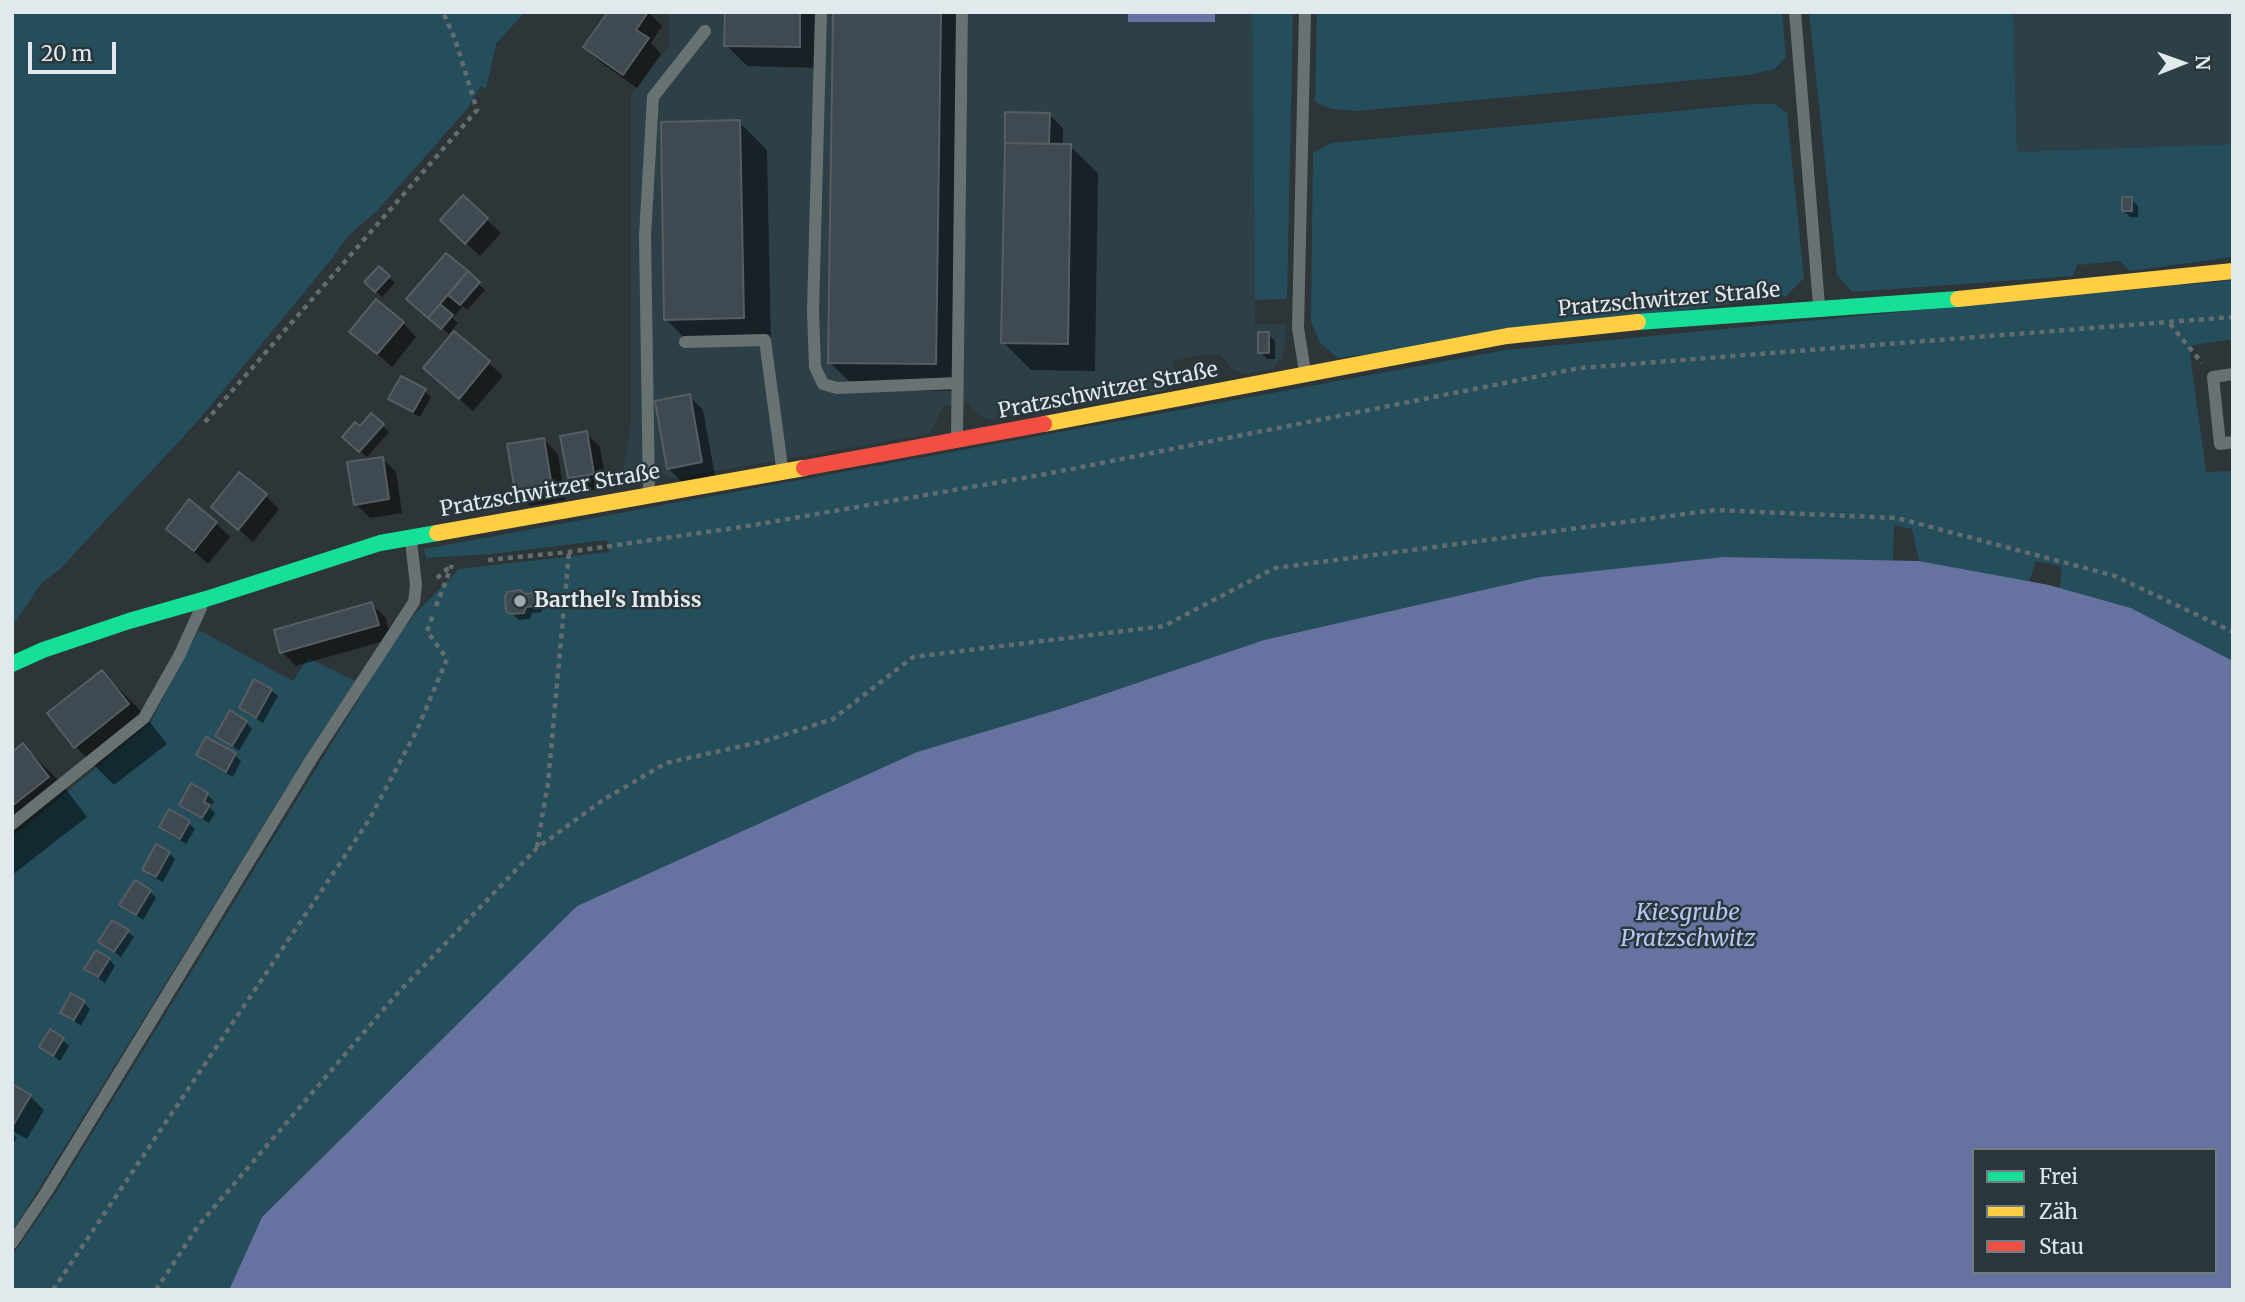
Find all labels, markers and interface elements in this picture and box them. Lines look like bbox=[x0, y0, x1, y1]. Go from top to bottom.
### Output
scale bar bbox=[32, 28, 119, 72]
north arrow bbox=[2147, 28, 2217, 98]
text: 20 m bbox=[41, 40, 92, 67]
text: N bbox=[2191, 55, 2215, 70]
street label: Pratzschwitzer Straße bbox=[1557, 278, 1781, 322]
street label: Pratzschwitzer Straße bbox=[996, 357, 1220, 425]
street label: Pratzschwitzer Straße bbox=[438, 459, 662, 523]
place label: Barthel's Imbiss bbox=[534, 588, 702, 614]
marker: Barthel's Imbiss bbox=[512, 593, 528, 609]
water label: Kiesgrube Pratzschwitz bbox=[1621, 899, 1755, 953]
legend bbox=[1972, 1148, 2217, 1274]
text: Frei bbox=[2039, 1163, 2078, 1190]
text: Zäh bbox=[2039, 1198, 2078, 1225]
text: Stau bbox=[2039, 1233, 2084, 1260]

